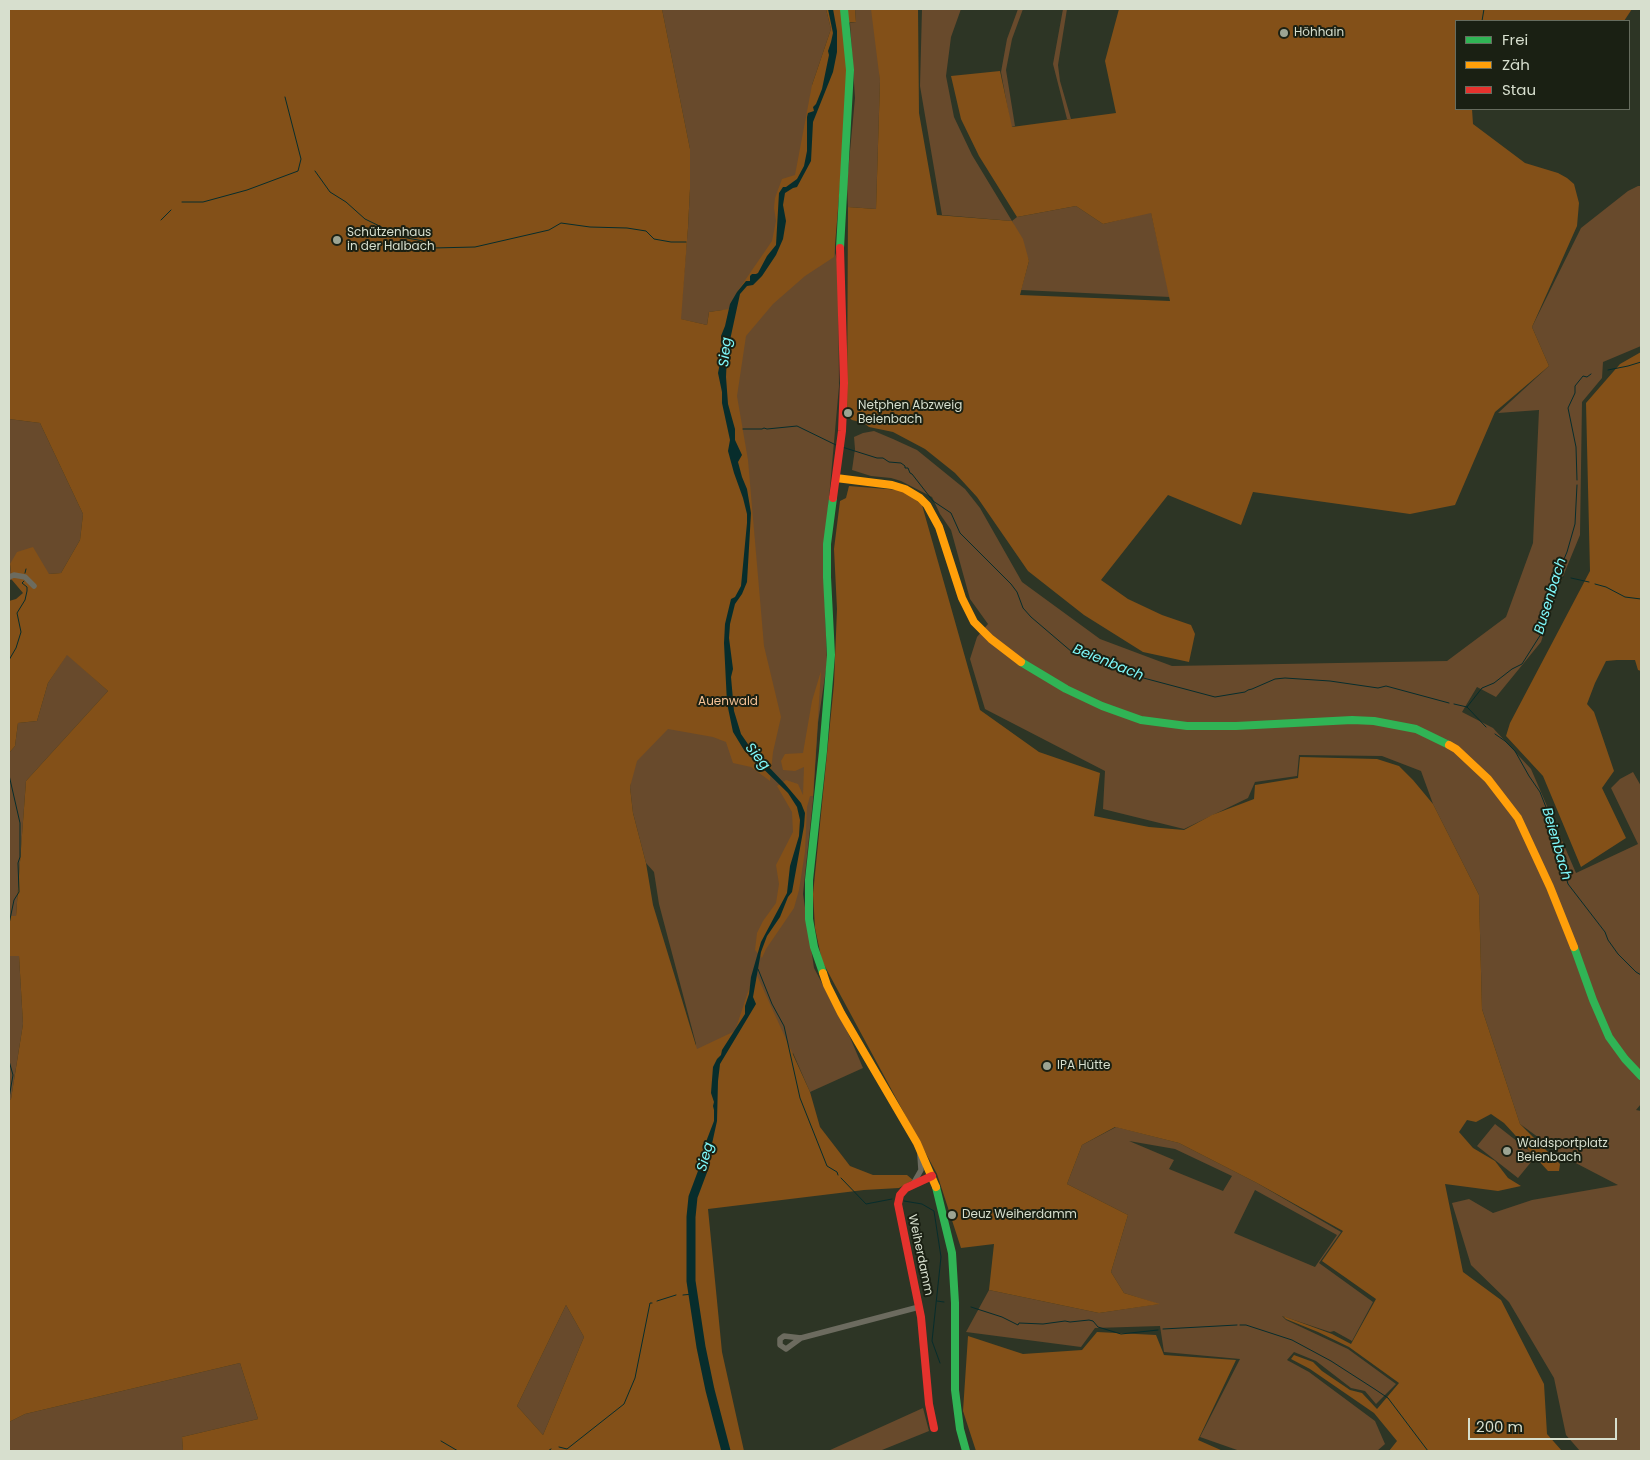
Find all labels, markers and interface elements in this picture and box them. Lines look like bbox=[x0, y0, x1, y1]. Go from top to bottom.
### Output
legend bbox=[1455, 20, 1630, 110]
place label: Höhhain bbox=[1294, 26, 1344, 40]
marker: Höhhain bbox=[1278, 27, 1290, 39]
text: Frei bbox=[1502, 29, 1528, 50]
text: Zäh bbox=[1502, 54, 1530, 75]
text: Stau bbox=[1502, 79, 1536, 100]
place label: Schützenhaus in der Halbach bbox=[347, 226, 435, 254]
marker: Schützenhaus in der Halbach bbox=[331, 234, 343, 246]
water label: Sieg bbox=[716, 336, 736, 368]
place label: Netphen Abzweig Beienbach bbox=[858, 399, 962, 427]
marker: Netphen Abzweig Beienbach bbox=[842, 407, 854, 419]
water label: Busenbach bbox=[1531, 556, 1571, 636]
water label: Beienbach bbox=[1070, 641, 1146, 685]
park label: Auenwald bbox=[698, 695, 758, 709]
water label: Sieg bbox=[741, 740, 773, 774]
water label: Beienbach bbox=[1538, 806, 1574, 882]
place label: IPA Hütte bbox=[1057, 1059, 1110, 1073]
marker: IPA Hütte bbox=[1041, 1060, 1053, 1072]
place label: Waldsportplatz Beienbach bbox=[1517, 1137, 1608, 1165]
water label: Sieg bbox=[694, 1140, 718, 1174]
marker: Waldsportplatz Beienbach bbox=[1501, 1145, 1513, 1157]
place label: Deuz Weiherdamm bbox=[962, 1208, 1077, 1222]
marker: Deuz Weiherdamm bbox=[946, 1209, 958, 1221]
street label: Weiherdamm bbox=[904, 1213, 936, 1297]
scale bar bbox=[1470, 1408, 1619, 1440]
text: 200 m bbox=[1476, 1416, 1523, 1437]

